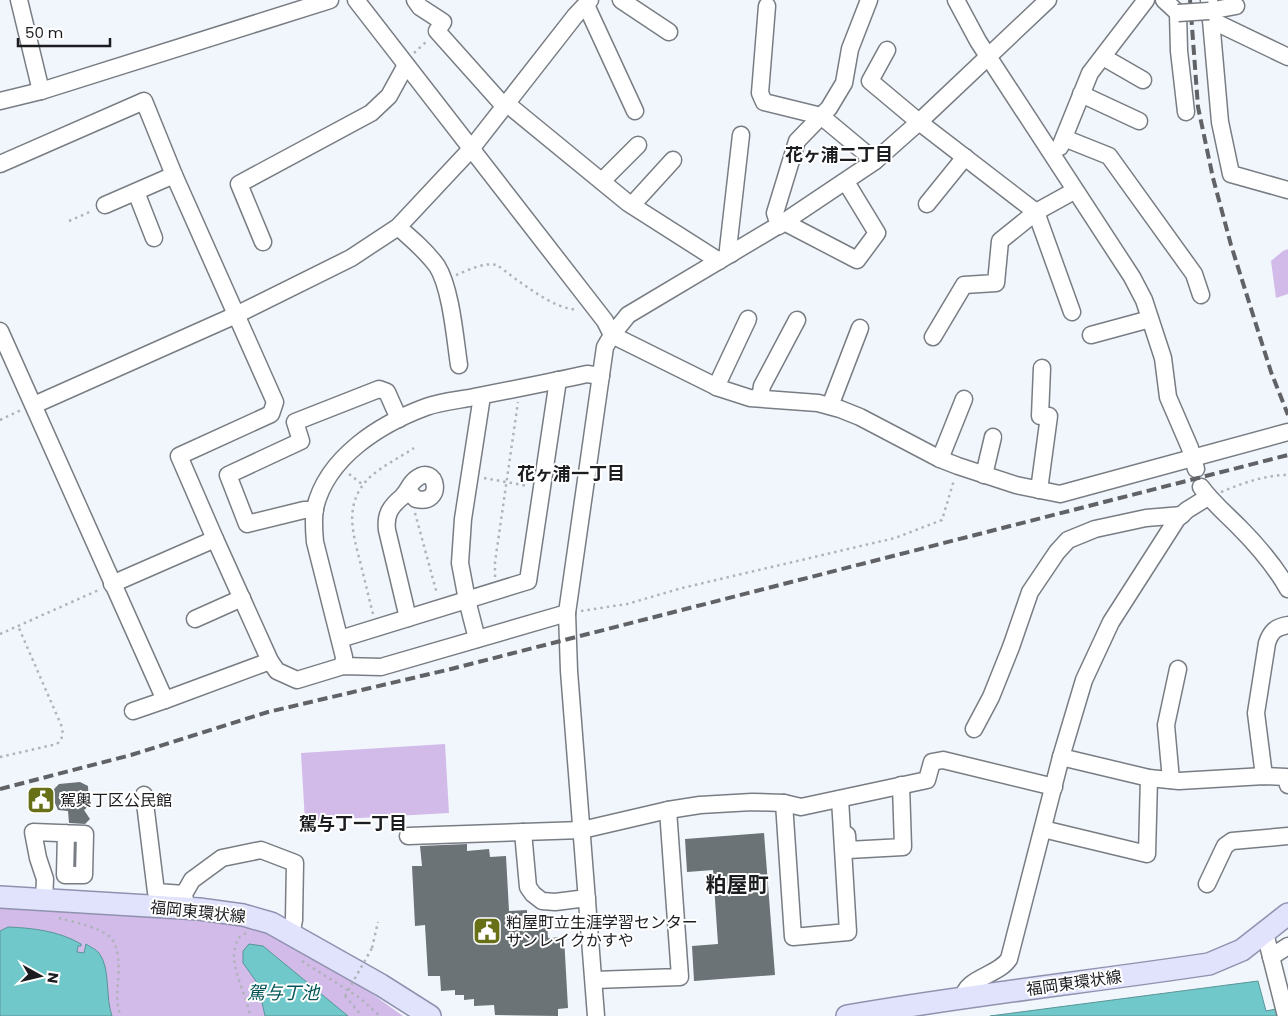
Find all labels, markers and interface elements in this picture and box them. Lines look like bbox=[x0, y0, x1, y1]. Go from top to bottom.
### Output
scale bar bbox=[18, 15, 110, 47]
text: 50 m bbox=[25, 22, 63, 43]
district label: 花ヶ浦二丁目 bbox=[785, 142, 893, 167]
district label: 花ヶ浦一丁目 bbox=[517, 461, 625, 486]
public building icon: 駕輿丁区公民館 bbox=[26, 785, 56, 815]
place label: 駕輿丁区公民館 bbox=[60, 789, 172, 812]
district label: 駕与丁一丁目 bbox=[299, 811, 407, 836]
district label: 粕屋町 bbox=[706, 870, 769, 899]
street label: 福岡東環状線 bbox=[149, 896, 247, 928]
place label: 粕屋町立生涯学習センター サンレイクかすや bbox=[506, 911, 698, 952]
public building icon: 粕屋町立生涯学習センター サンレイクかすや bbox=[472, 916, 502, 946]
north arrow bbox=[15, 951, 65, 1001]
street label: 福岡東環状線 bbox=[1025, 965, 1123, 1001]
text: N bbox=[42, 971, 64, 984]
water label: 駕与丁池 bbox=[247, 980, 321, 1005]

